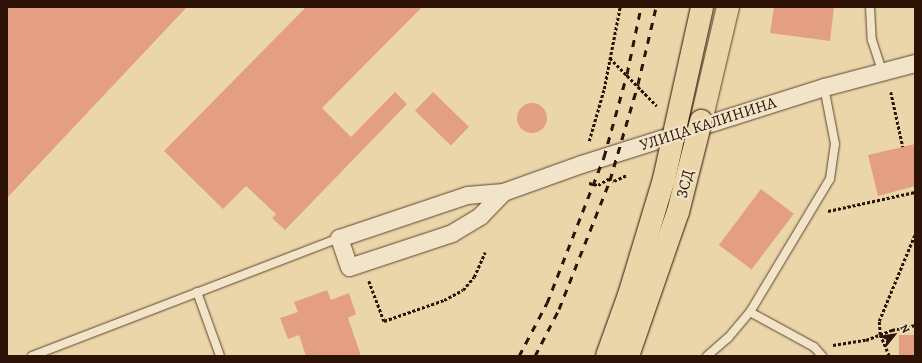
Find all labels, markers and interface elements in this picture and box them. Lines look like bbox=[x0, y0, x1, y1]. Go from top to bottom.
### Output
street label: УЛИЦА КАЛИНИНА bbox=[637, 93, 779, 155]
street label: ЗСД bbox=[672, 168, 698, 200]
north arrow bbox=[874, 315, 914, 355]
text: N bbox=[896, 322, 913, 336]

